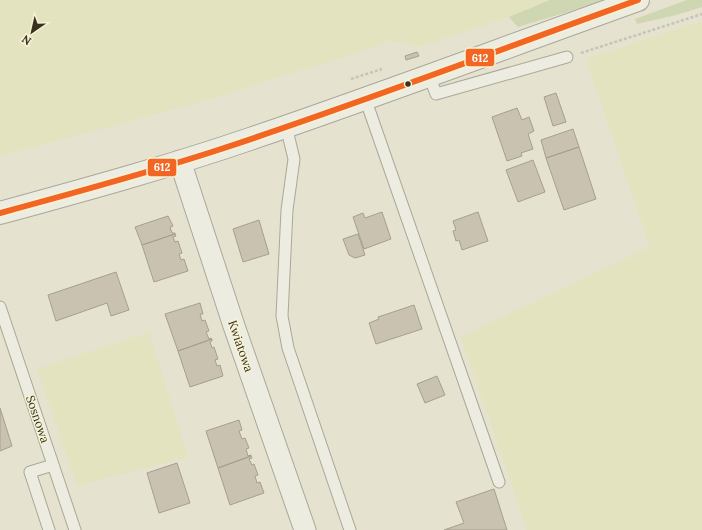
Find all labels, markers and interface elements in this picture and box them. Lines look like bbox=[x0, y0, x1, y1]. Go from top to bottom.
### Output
north arrow bbox=[12, 12, 52, 52]
text: N bbox=[19, 32, 34, 48]
line badge: 612 bbox=[465, 48, 495, 67]
text: 612 bbox=[472, 51, 488, 65]
unlabelled marker bbox=[403, 79, 413, 89]
line badge: 612 bbox=[147, 158, 177, 177]
text: 612 bbox=[154, 160, 170, 174]
street label: Kwiatowa bbox=[225, 318, 257, 374]
street label: Sosnowa bbox=[23, 393, 53, 445]

